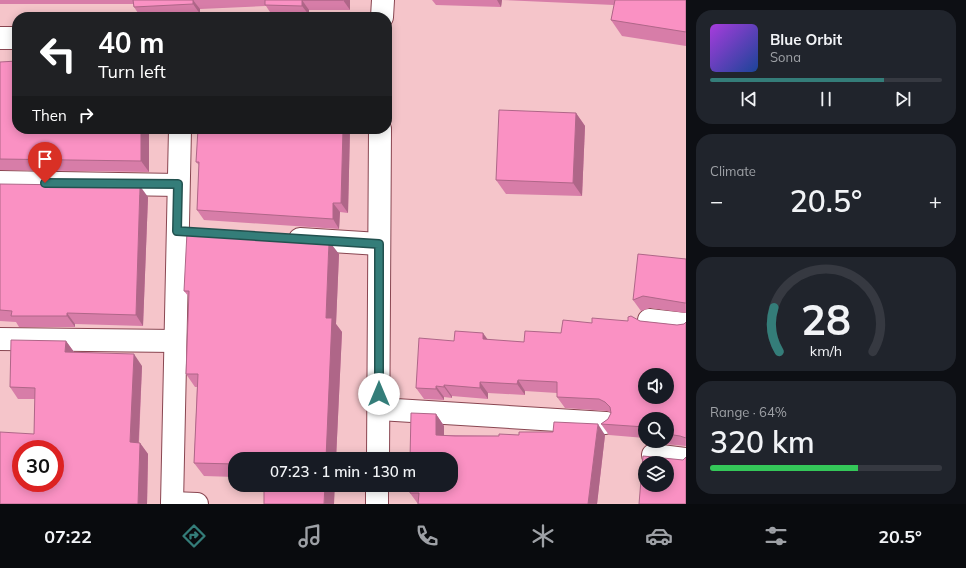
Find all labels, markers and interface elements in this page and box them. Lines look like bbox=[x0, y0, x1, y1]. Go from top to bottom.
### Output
text: 40 m bbox=[98, 25, 164, 60]
icon: left bbox=[32, 28, 84, 80]
text: Blue Orbit bbox=[770, 30, 842, 49]
text: Sona bbox=[770, 49, 801, 65]
text: Turn left bbox=[98, 60, 166, 83]
icon: previous bbox=[738, 88, 760, 110]
icon: pause bbox=[815, 88, 837, 110]
icon: next bbox=[892, 88, 914, 110]
icon: right bbox=[75, 104, 97, 126]
text: Then bbox=[32, 106, 67, 125]
pin bbox=[28, 142, 62, 183]
icon: arrive bbox=[34, 148, 56, 170]
text: Climate bbox=[710, 163, 756, 179]
text: 20.5° bbox=[790, 182, 862, 220]
text: − bbox=[710, 187, 723, 215]
text: + bbox=[929, 187, 942, 215]
text: 28 bbox=[801, 293, 851, 345]
text: km/h bbox=[810, 341, 842, 359]
map controls bbox=[638, 368, 674, 492]
button: sound bbox=[638, 368, 674, 404]
position arrow bbox=[358, 373, 400, 415]
text: Range · 64% bbox=[710, 404, 787, 420]
button: search bbox=[638, 412, 674, 448]
text: 320 km bbox=[710, 423, 815, 461]
speed limit sign: 30 bbox=[12, 440, 64, 492]
button: layers bbox=[638, 456, 674, 492]
text: 07:23 · 1 min · 130 m bbox=[270, 462, 416, 481]
icon: directions bbox=[180, 522, 208, 550]
icon: music bbox=[296, 522, 324, 550]
icon: phone bbox=[413, 522, 441, 550]
icon: climate bbox=[529, 522, 557, 550]
icon: car bbox=[645, 522, 673, 550]
icon: filters bbox=[762, 522, 790, 550]
text: 07:22 bbox=[44, 525, 92, 548]
text: 20.5° bbox=[878, 525, 922, 548]

